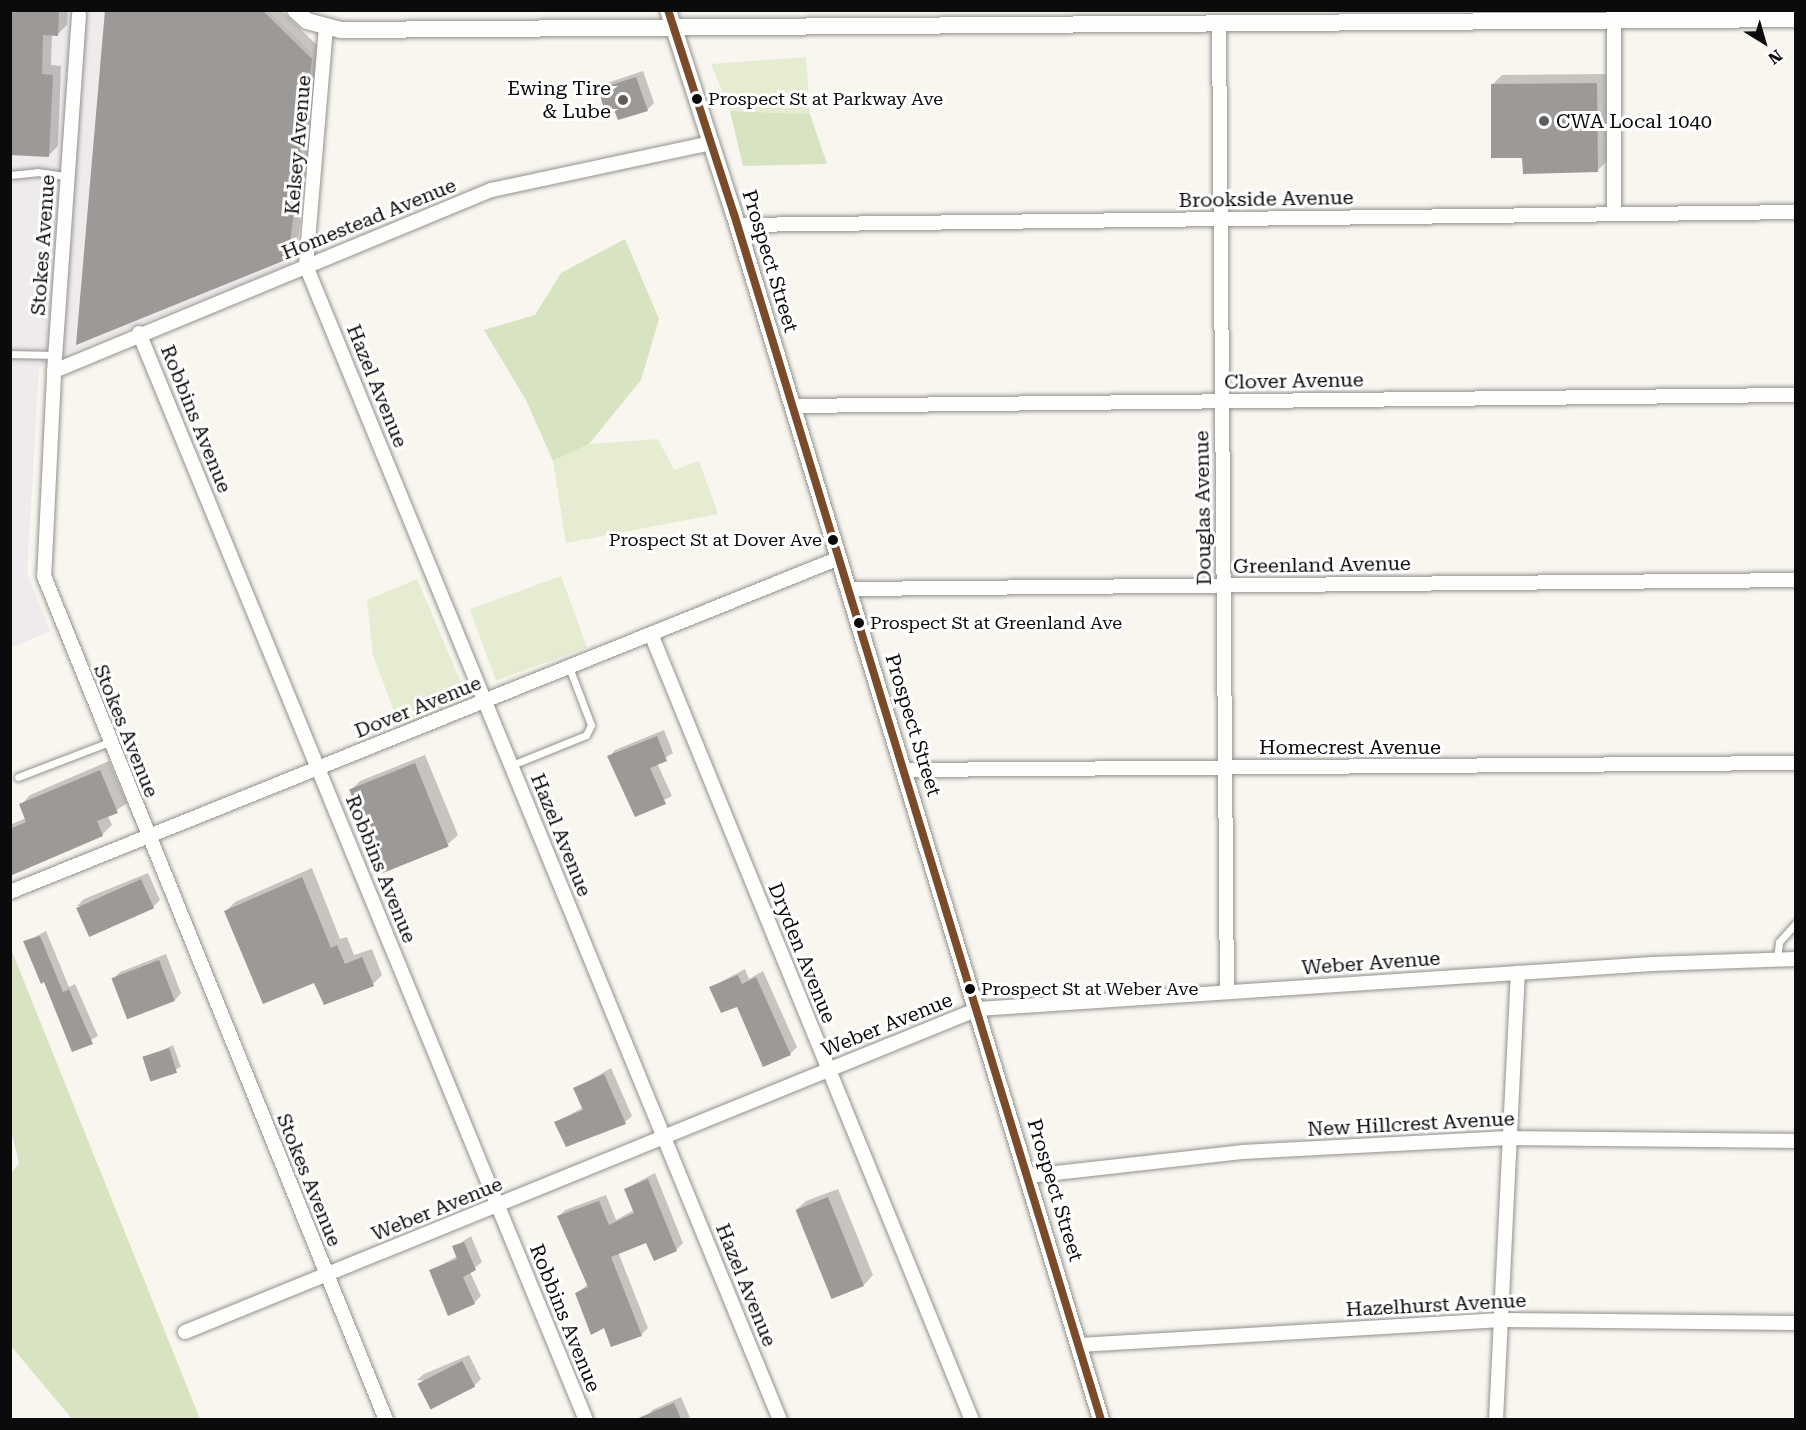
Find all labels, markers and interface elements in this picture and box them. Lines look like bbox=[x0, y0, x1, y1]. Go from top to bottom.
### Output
north arrow bbox=[1734, 12, 1794, 72]
text: N bbox=[1764, 45, 1786, 68]
street label: Kelsey Avenue bbox=[280, 74, 316, 216]
place label: Ewing Tire & Lube bbox=[507, 77, 611, 124]
place label: Prospect St at Parkway Ave bbox=[708, 88, 943, 110]
marker: Ewing Tire & Lube bbox=[616, 93, 630, 107]
marker: Prospect St at Parkway Ave bbox=[691, 93, 703, 105]
place label: CWA Local 1040 bbox=[1556, 109, 1712, 133]
marker: CWA Local 1040 bbox=[1537, 114, 1551, 128]
street label: Homestead Avenue bbox=[278, 173, 460, 265]
street label: Stokes Avenue bbox=[26, 174, 60, 316]
street label: Brookside Avenue bbox=[1178, 185, 1354, 213]
street label: Prospect Street bbox=[737, 187, 803, 335]
street label: Hazel Avenue bbox=[341, 321, 413, 451]
street label: Robbins Avenue bbox=[155, 342, 237, 496]
street label: Clover Avenue bbox=[1224, 368, 1364, 394]
street label: Douglas Avenue bbox=[1190, 430, 1216, 586]
place label: Prospect St at Dover Ave bbox=[609, 529, 822, 551]
marker: Prospect St at Dover Ave bbox=[827, 534, 839, 546]
street label: Greenland Avenue bbox=[1233, 551, 1411, 579]
place label: Prospect St at Greenland Ave bbox=[870, 612, 1122, 634]
marker: Prospect St at Greenland Ave bbox=[853, 617, 865, 629]
street label: Prospect Street bbox=[880, 651, 946, 799]
street label: Stokes Avenue bbox=[88, 661, 164, 801]
street label: Dover Avenue bbox=[351, 671, 485, 743]
street label: Homecrest Avenue bbox=[1259, 735, 1441, 759]
street label: Hazel Avenue bbox=[525, 770, 597, 900]
street label: Robbins Avenue bbox=[340, 792, 422, 946]
street label: Dryden Avenue bbox=[763, 879, 841, 1027]
street label: Weber Avenue bbox=[1301, 946, 1441, 980]
place label: Prospect St at Weber Ave bbox=[981, 978, 1198, 1000]
marker: Prospect St at Weber Ave bbox=[964, 983, 976, 995]
street label: Weber Avenue bbox=[818, 988, 956, 1062]
street label: New Hillcrest Avenue bbox=[1307, 1107, 1515, 1141]
street label: Stokes Avenue bbox=[271, 1110, 347, 1250]
street label: Prospect Street bbox=[1022, 1116, 1088, 1264]
street label: Weber Avenue bbox=[368, 1172, 506, 1246]
street label: Hazel Avenue bbox=[710, 1220, 782, 1350]
street label: Robbins Avenue bbox=[524, 1241, 606, 1395]
street label: Hazelhurst Avenue bbox=[1345, 1288, 1527, 1322]

